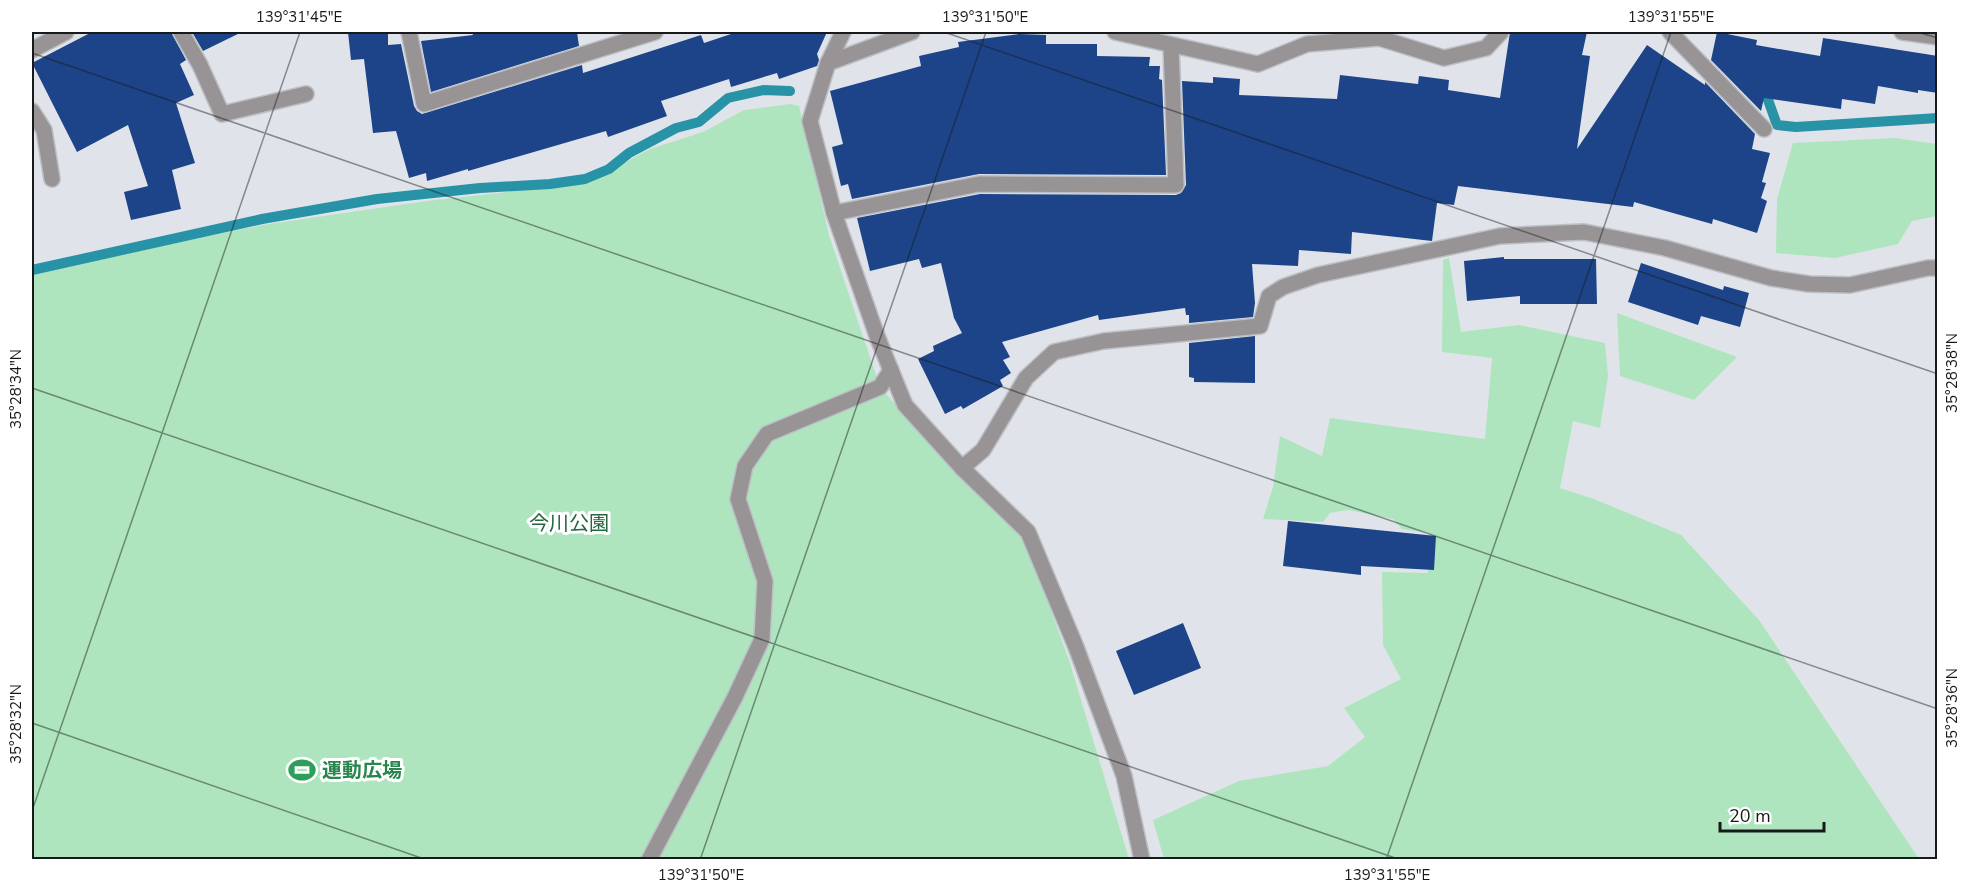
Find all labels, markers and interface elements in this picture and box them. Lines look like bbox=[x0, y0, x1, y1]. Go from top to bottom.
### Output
text: 139°31'45"E bbox=[256, 7, 342, 27]
text: 139°31'50"E bbox=[942, 7, 1028, 27]
text: 139°31'55"E bbox=[1628, 7, 1714, 27]
text: 35°28'38"N bbox=[1942, 333, 1962, 413]
text: 35°28'34"N bbox=[6, 349, 26, 429]
park label: 今川公園 bbox=[529, 510, 609, 537]
text: 35°28'36"N bbox=[1942, 668, 1962, 748]
text: 35°28'32"N bbox=[6, 684, 26, 764]
sports icon: 運動広場 bbox=[287, 755, 317, 785]
place label: 運動広場 bbox=[322, 757, 402, 784]
scale bar bbox=[1720, 795, 1824, 833]
text: 20 m bbox=[1729, 804, 1771, 828]
text: 139°31'50"E bbox=[658, 865, 744, 885]
text: 139°31'55"E bbox=[1344, 865, 1430, 885]

